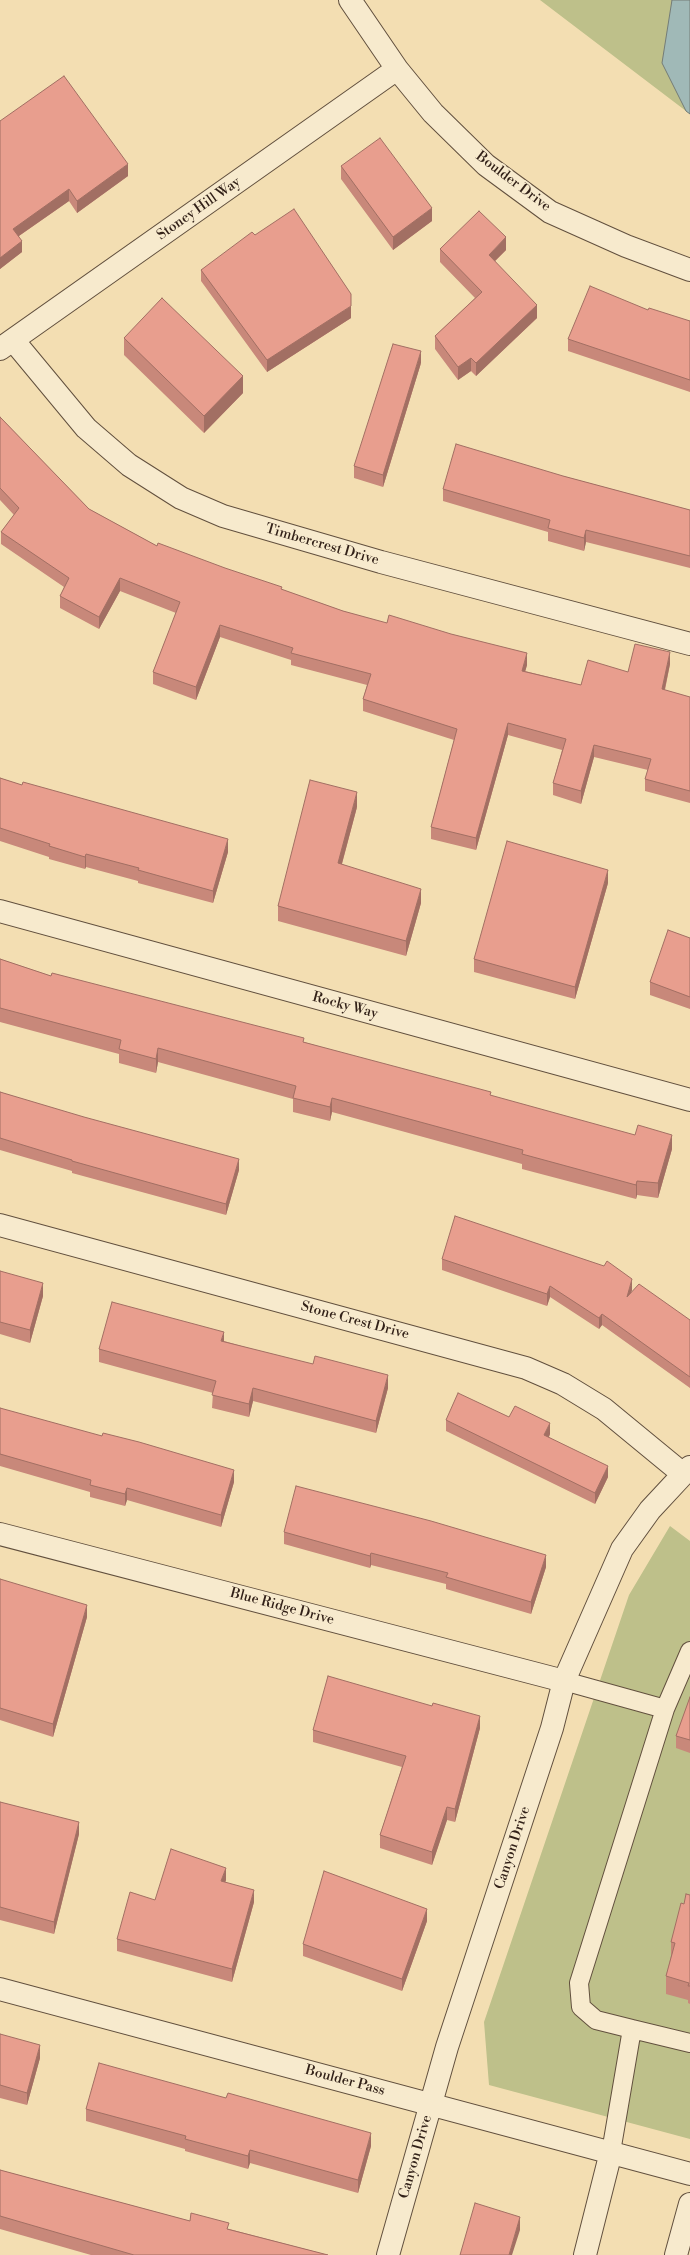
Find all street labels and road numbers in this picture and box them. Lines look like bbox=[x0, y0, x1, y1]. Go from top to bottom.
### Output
street label: Boulder Drive bbox=[472, 148, 554, 216]
street label: Stoney Hill Way bbox=[154, 174, 244, 244]
street label: Timbercrest Drive bbox=[263, 521, 381, 569]
street label: Rocky Way bbox=[311, 989, 379, 1023]
street label: Stone Crest Drive bbox=[299, 1298, 411, 1344]
street label: Blue Ridge Drive bbox=[228, 1585, 336, 1629]
street label: Canyon Drive bbox=[492, 1804, 534, 1892]
street label: Boulder Pass bbox=[303, 2062, 387, 2100]
street label: Canyon Drive bbox=[396, 2113, 436, 2201]

